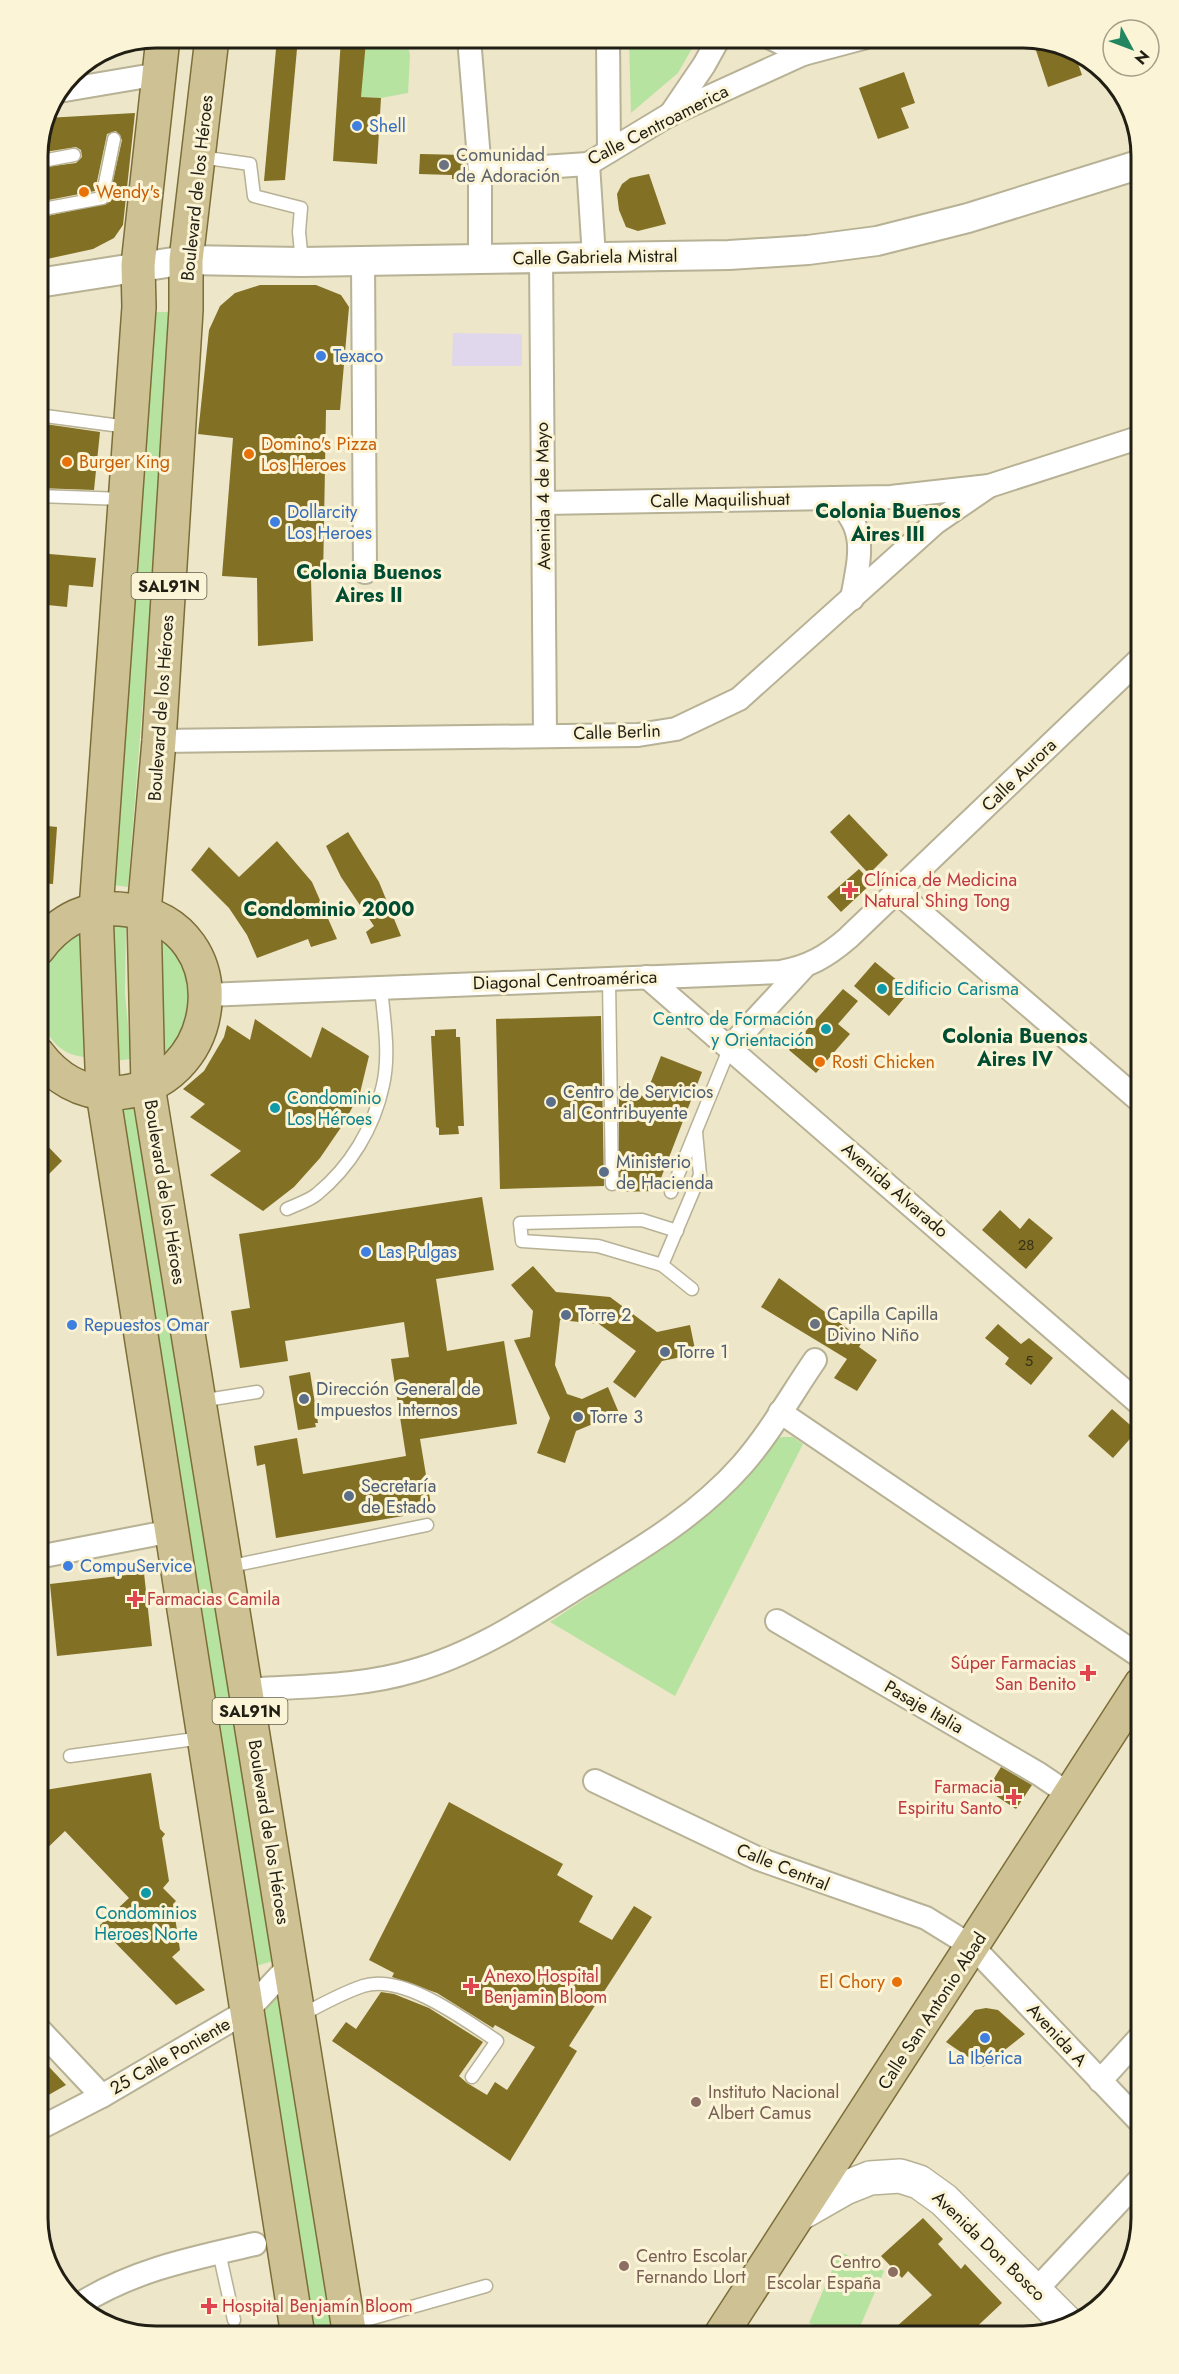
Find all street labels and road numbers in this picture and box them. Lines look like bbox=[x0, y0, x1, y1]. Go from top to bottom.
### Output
street label: Calle Centroamerica bbox=[583, 78, 733, 172]
street label: Boulevard de los Héroes bbox=[174, 94, 220, 282]
street label: Calle Gabriela Mistral bbox=[512, 243, 678, 271]
street label: Avenida 4 de Mayo bbox=[529, 422, 557, 570]
street label: Calle Maquilishuat bbox=[650, 486, 791, 514]
road number: SAL91N bbox=[132, 573, 207, 599]
street label: Boulevard de los Héroes bbox=[142, 614, 180, 802]
street label: Calle Berlin bbox=[573, 717, 661, 747]
street label: Calle Aurora bbox=[976, 732, 1062, 818]
street label: Diagonal Centroamérica bbox=[472, 964, 658, 996]
street label: Boulevard de los Héroes bbox=[138, 1098, 192, 1286]
street label: Avenida Alvarado bbox=[836, 1136, 954, 1244]
street label: Pasaje Italia bbox=[879, 1674, 969, 1740]
road number: SAL91N bbox=[212, 1698, 288, 1724]
street label: Boulevard de los Héroes bbox=[242, 1738, 296, 1926]
street label: Calle Central bbox=[733, 1837, 833, 1897]
street label: Calle San Antonio Abad bbox=[871, 1927, 993, 2095]
street label: Avenida A bbox=[1021, 1998, 1093, 2073]
street label: 25 Calle Poniente bbox=[105, 2011, 235, 2101]
street label: Avenida Don Bosco bbox=[926, 2185, 1052, 2307]

